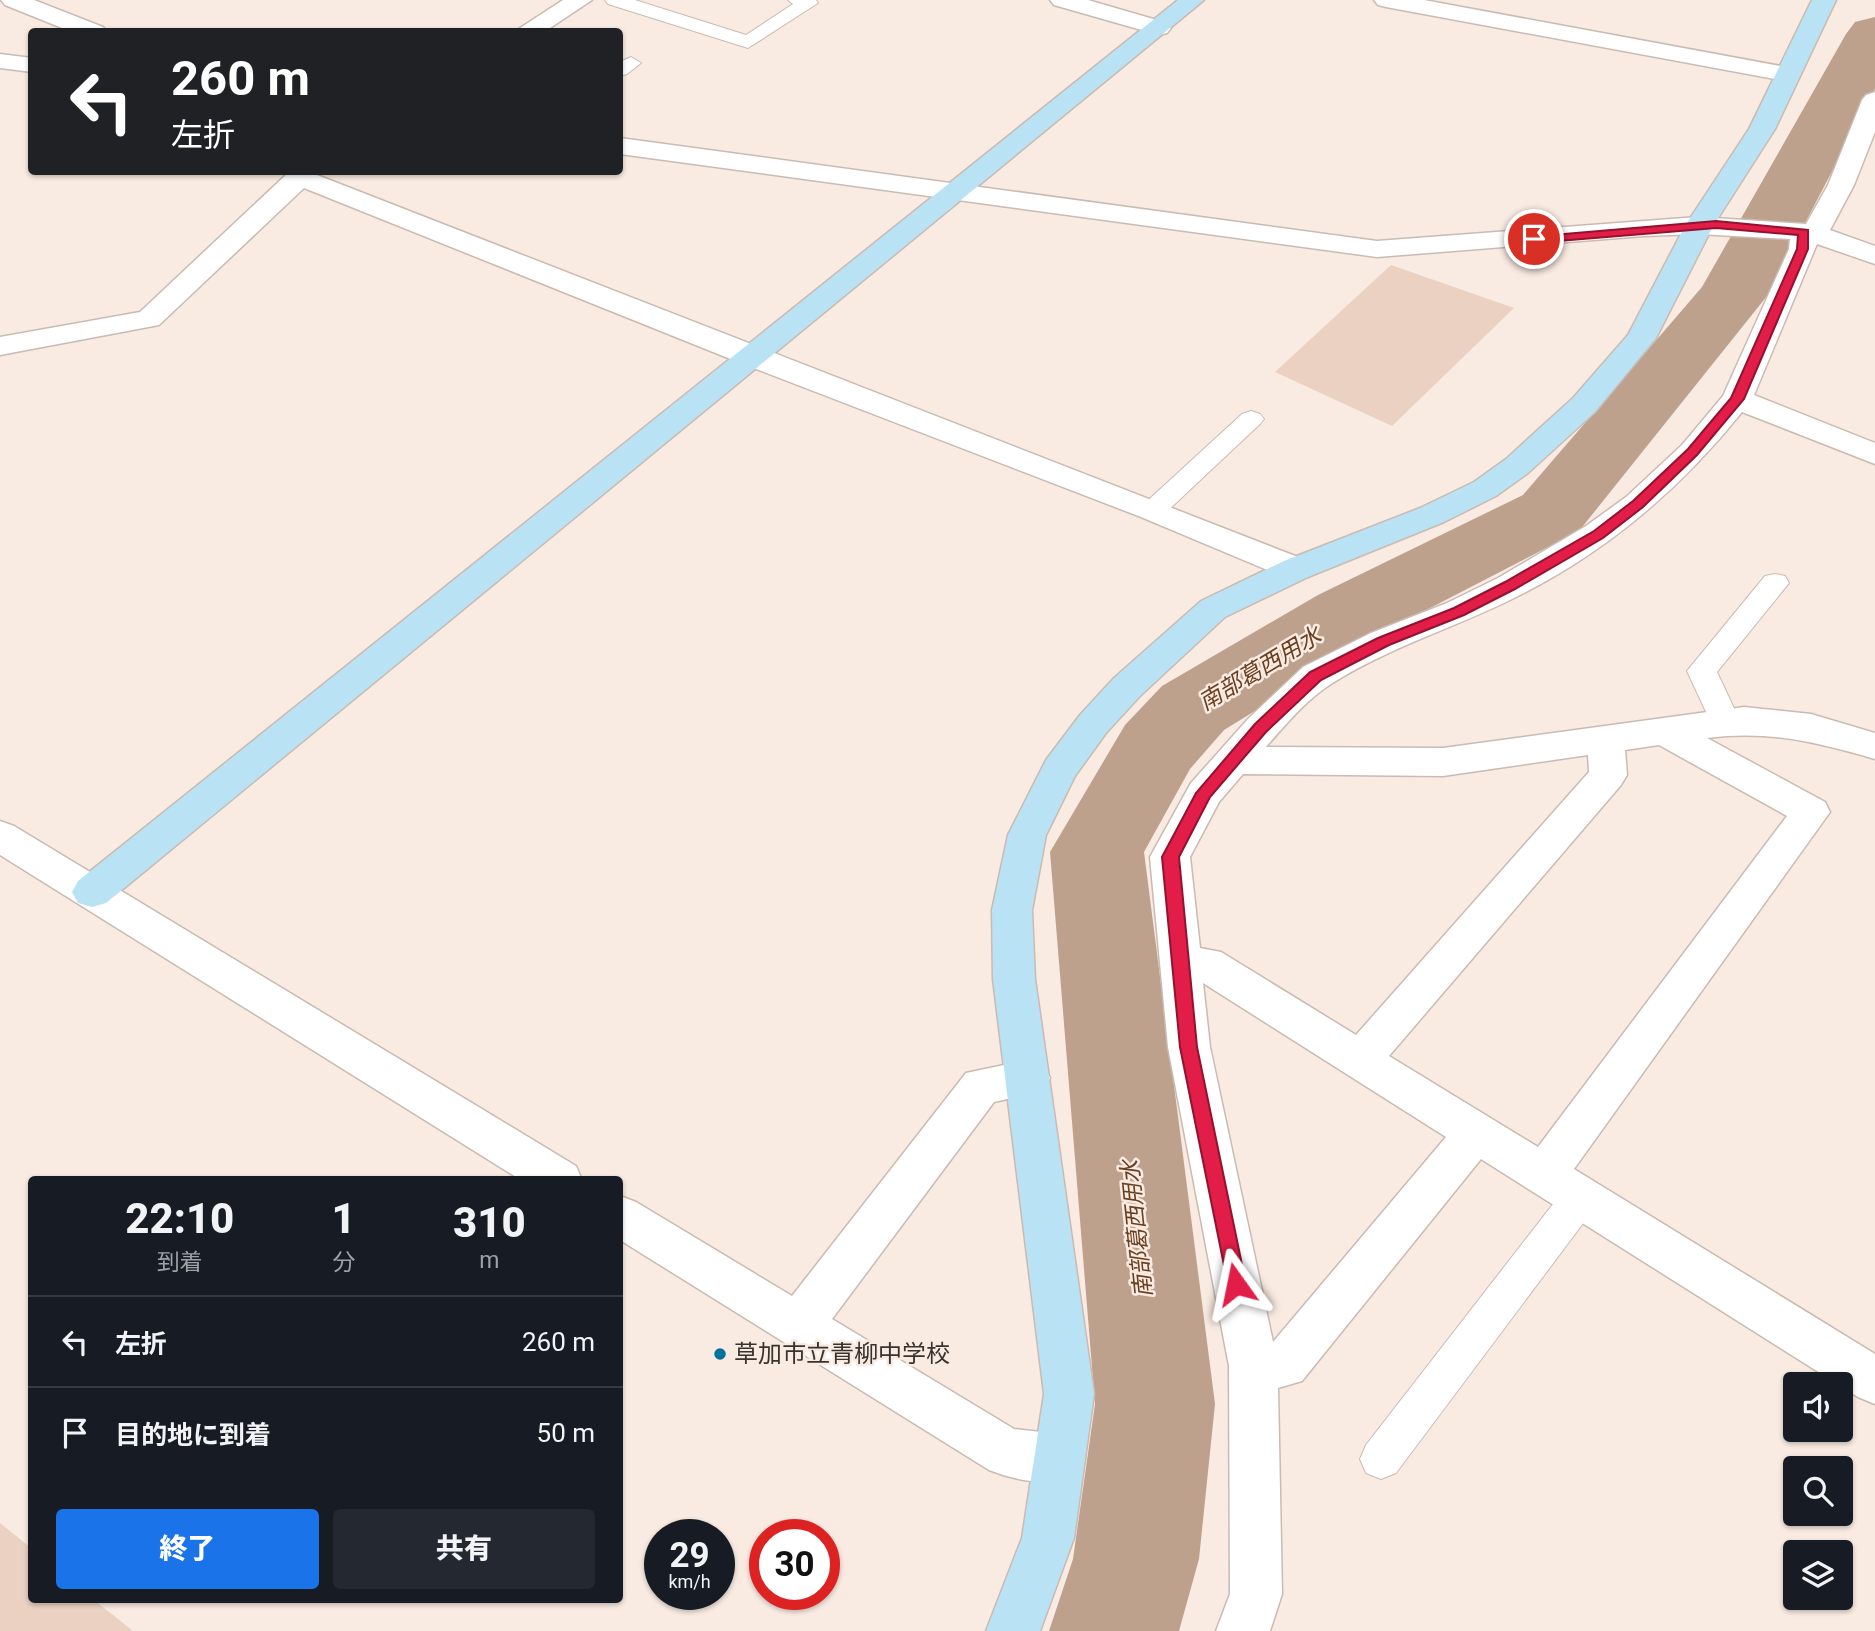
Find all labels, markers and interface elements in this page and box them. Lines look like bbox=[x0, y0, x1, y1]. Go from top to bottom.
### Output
text: 260 m bbox=[171, 50, 310, 107]
icon: left bbox=[56, 56, 147, 147]
text: 左折 bbox=[171, 116, 235, 154]
pin bbox=[1504, 209, 1564, 269]
icon: arrive bbox=[1515, 220, 1553, 258]
water label: 南部葛西用水 bbox=[1194, 620, 1329, 716]
water label: 南部葛西用水 bbox=[1116, 1156, 1158, 1299]
text: 22:10 bbox=[125, 1194, 234, 1243]
text: 1 bbox=[332, 1194, 356, 1243]
text: 310 bbox=[453, 1198, 526, 1247]
text: m bbox=[479, 1247, 499, 1274]
position arrow bbox=[1199, 1247, 1273, 1321]
text: 到着 bbox=[157, 1249, 203, 1276]
text: 分 bbox=[332, 1249, 355, 1276]
icon: left bbox=[56, 1323, 94, 1361]
text: 260 m bbox=[522, 1327, 595, 1357]
text: 左折 bbox=[115, 1329, 167, 1359]
place label: 草加市立青柳中学校 bbox=[734, 1340, 950, 1368]
marker: 草加市立青柳中学校 bbox=[712, 1346, 728, 1362]
map controls bbox=[1783, 1372, 1853, 1610]
button: sound bbox=[1783, 1372, 1853, 1442]
icon: arrive bbox=[56, 1414, 94, 1452]
text: 50 m bbox=[537, 1418, 595, 1448]
text: 目的地に到着 bbox=[115, 1420, 271, 1450]
button: search bbox=[1783, 1456, 1853, 1526]
button: 終了 bbox=[56, 1509, 319, 1589]
button: 共有 bbox=[333, 1509, 595, 1589]
speed limit sign: 30 bbox=[749, 1519, 840, 1610]
text: 29 bbox=[669, 1535, 710, 1576]
button: layers bbox=[1783, 1540, 1853, 1610]
text: km/h bbox=[668, 1571, 711, 1592]

